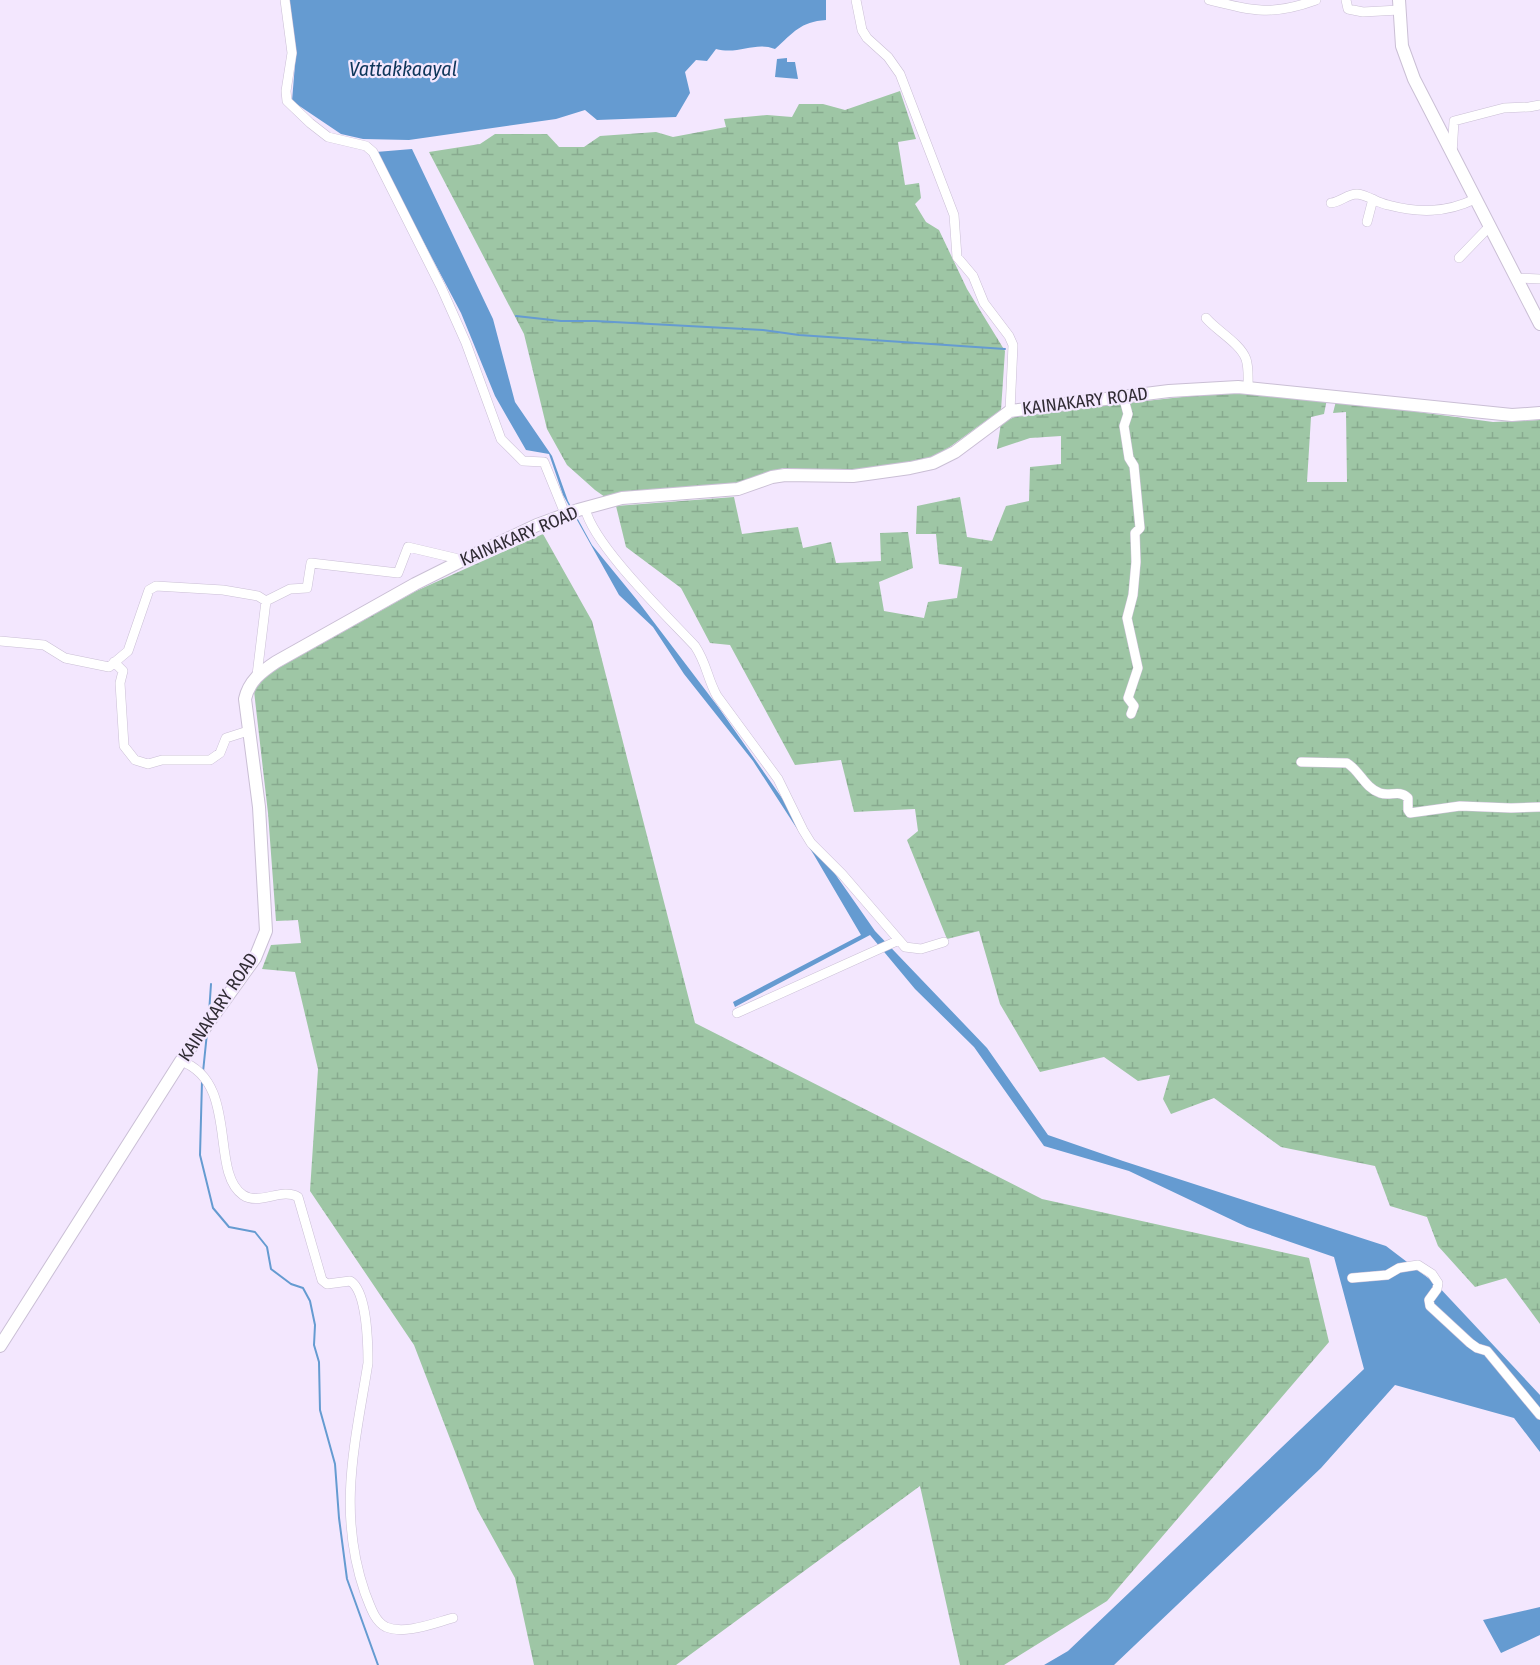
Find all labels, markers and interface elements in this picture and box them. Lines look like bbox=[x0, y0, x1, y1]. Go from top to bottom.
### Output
water label: Vattakkaayal bbox=[349, 57, 457, 81]
street label: KAINAKARY ROAD bbox=[1021, 382, 1149, 420]
street label: KAINAKARY ROAD bbox=[457, 501, 581, 571]
street label: KAINAKARY ROAD bbox=[174, 948, 262, 1066]

